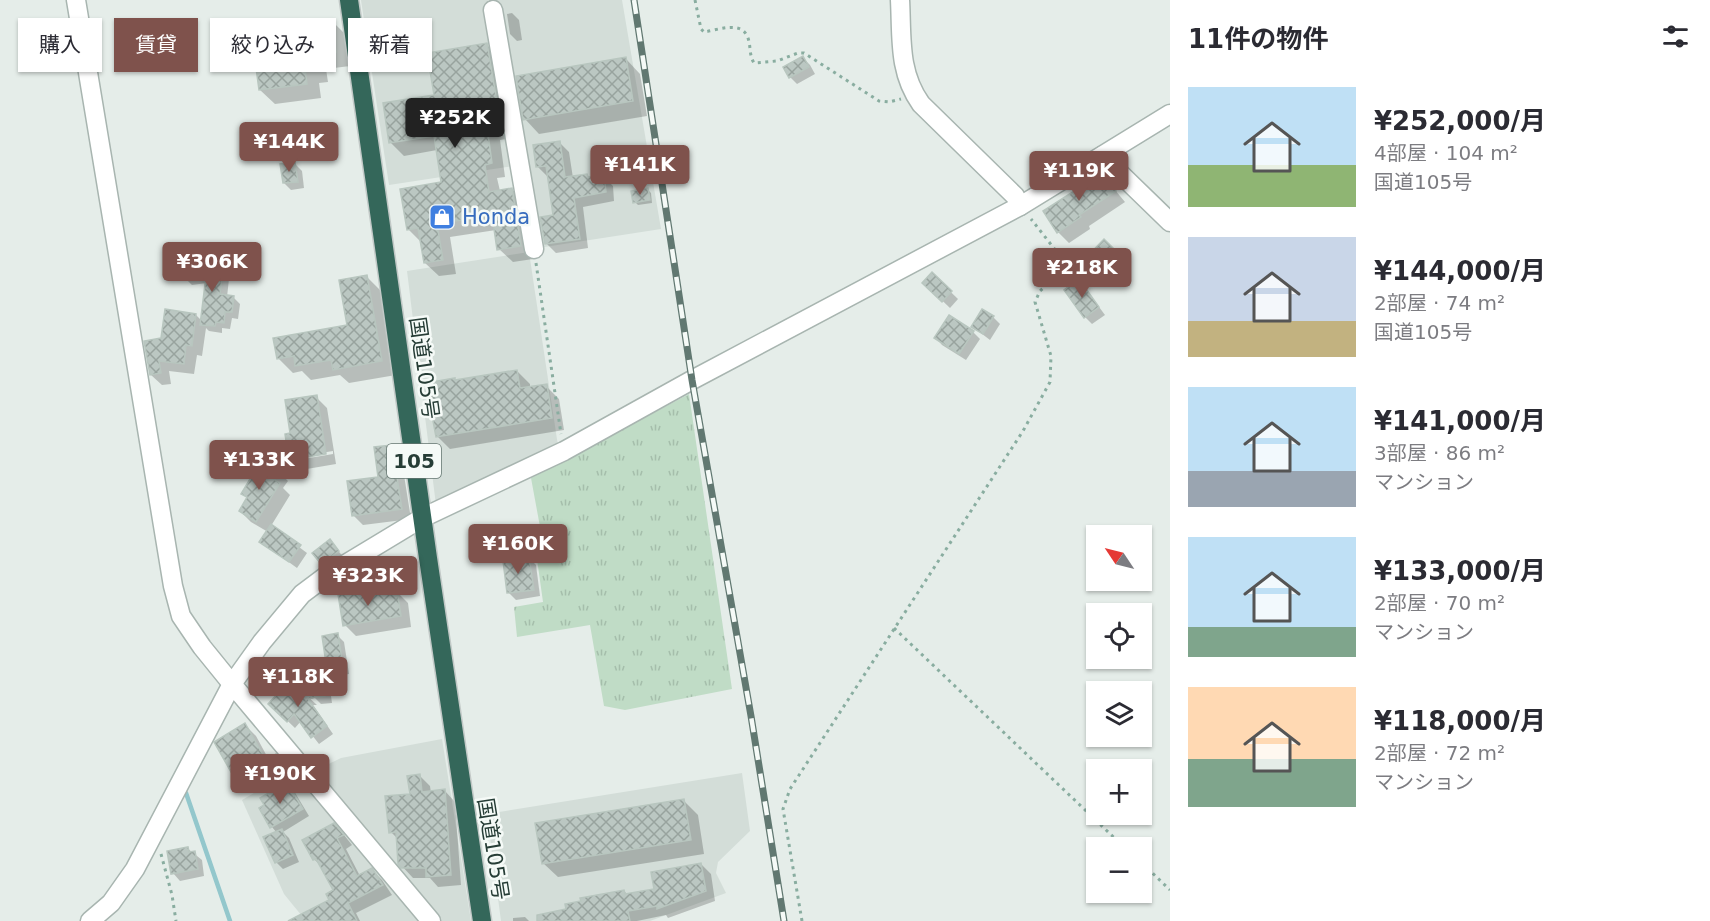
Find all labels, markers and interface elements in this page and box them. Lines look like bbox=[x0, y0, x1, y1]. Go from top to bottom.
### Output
chip: 購入 bbox=[18, 18, 102, 72]
chip: 賃貸 bbox=[114, 18, 198, 72]
chip: 絞り込み bbox=[210, 18, 336, 72]
chip: 新着 bbox=[348, 18, 432, 72]
icon: filters bbox=[1659, 20, 1692, 53]
text: 11件の物件 bbox=[1188, 24, 1328, 54]
pin: ¥252K bbox=[413, 98, 497, 149]
text: ¥252K bbox=[419, 105, 491, 129]
text: ¥252,000/月 bbox=[1374, 106, 1546, 136]
icon: home bbox=[1236, 111, 1308, 183]
pin: ¥144K bbox=[247, 122, 331, 173]
text: ¥144K bbox=[253, 129, 325, 153]
text: 4部屋 · 104 m² bbox=[1374, 141, 1518, 165]
pin: ¥141K bbox=[598, 145, 682, 196]
pin: ¥119K bbox=[1037, 151, 1121, 202]
text: ¥141K bbox=[604, 152, 676, 176]
text: ¥119K bbox=[1043, 158, 1115, 182]
text: 国道105号 bbox=[1374, 170, 1472, 194]
shop icon: Honda bbox=[427, 202, 457, 232]
place label: Honda bbox=[462, 205, 530, 229]
pin: ¥306K bbox=[170, 242, 254, 293]
pin: ¥218K bbox=[1040, 248, 1124, 299]
text: ¥306K bbox=[176, 249, 248, 273]
text: ¥218K bbox=[1046, 255, 1118, 279]
text: ¥144,000/月 bbox=[1374, 256, 1546, 286]
icon: home bbox=[1236, 261, 1308, 333]
text: 2部屋 · 74 m² bbox=[1374, 291, 1505, 315]
street label: 国道105号 bbox=[405, 315, 443, 421]
text: 国道105号 bbox=[1374, 320, 1472, 344]
text: ¥141,000/月 bbox=[1374, 406, 1546, 436]
icon: home bbox=[1236, 411, 1308, 483]
pin: ¥133K bbox=[217, 440, 301, 491]
text: 3部屋 · 86 m² bbox=[1374, 441, 1505, 465]
road number: 105 bbox=[387, 444, 441, 478]
text: ¥133K bbox=[223, 447, 295, 471]
text: マンション bbox=[1374, 470, 1474, 494]
pin: ¥160K bbox=[476, 524, 560, 575]
north arrow bbox=[1086, 525, 1152, 591]
map controls bbox=[1086, 525, 1152, 903]
text: ¥160K bbox=[482, 531, 554, 555]
pin: ¥323K bbox=[326, 556, 410, 607]
text: ¥133,000/月 bbox=[1374, 556, 1546, 586]
icon: home bbox=[1236, 561, 1308, 633]
text: ¥323K bbox=[332, 563, 404, 587]
text: 2部屋 · 70 m² bbox=[1374, 591, 1505, 615]
button: locate bbox=[1086, 603, 1152, 669]
text: マンション bbox=[1374, 620, 1474, 644]
pin: ¥118K bbox=[256, 657, 340, 708]
text: ¥118K bbox=[262, 664, 334, 688]
button: layers bbox=[1086, 681, 1152, 747]
text: ¥118,000/月 bbox=[1374, 706, 1546, 736]
icon: home bbox=[1236, 711, 1308, 783]
text: 2部屋 · 72 m² bbox=[1374, 741, 1505, 765]
pin: ¥190K bbox=[238, 754, 322, 805]
button: + bbox=[1086, 759, 1152, 825]
text: ¥190K bbox=[244, 761, 316, 785]
text: マンション bbox=[1374, 770, 1474, 794]
street label: 国道105号 bbox=[473, 796, 513, 902]
button: − bbox=[1086, 837, 1152, 903]

